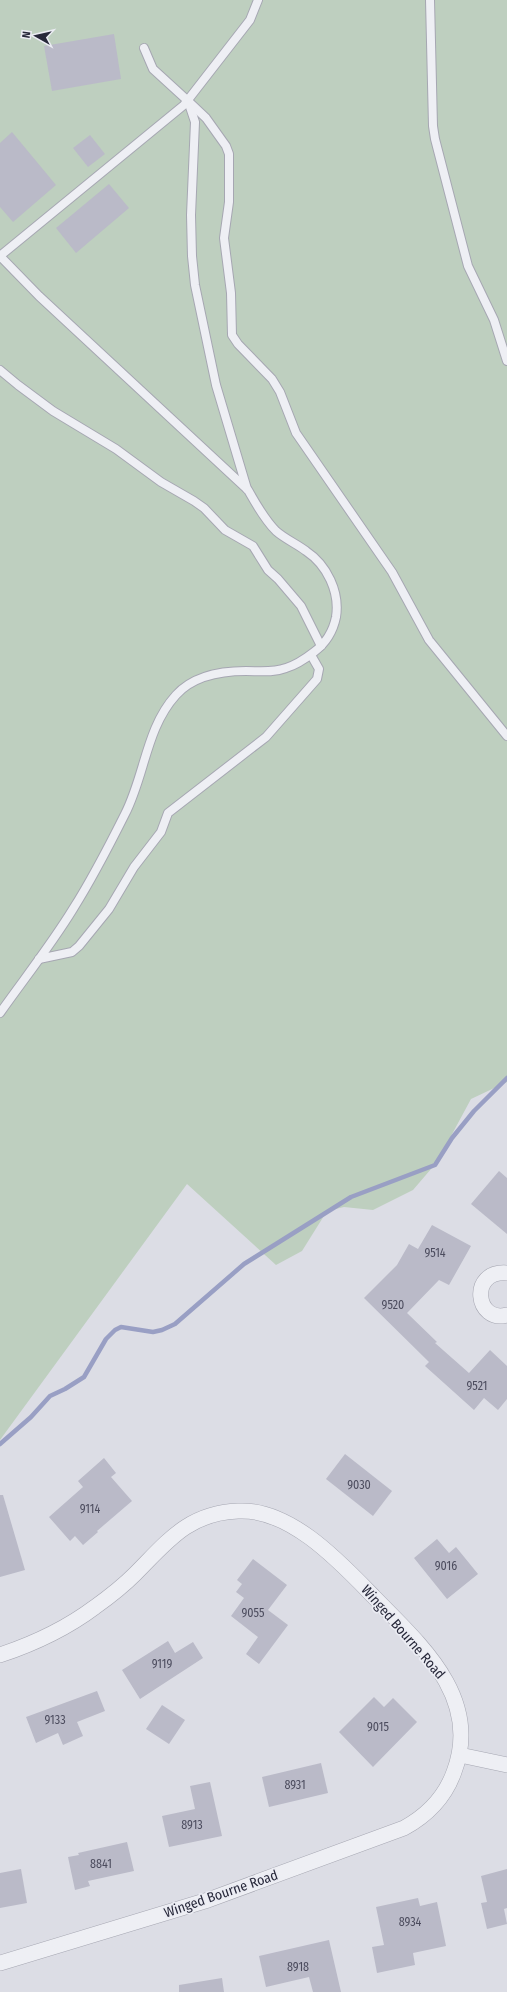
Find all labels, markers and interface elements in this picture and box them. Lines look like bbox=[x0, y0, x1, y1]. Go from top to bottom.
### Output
north arrow bbox=[16, 16, 56, 56]
text: N bbox=[20, 31, 33, 39]
house number: 9514 bbox=[424, 1246, 446, 1260]
house number: 9520 bbox=[382, 1298, 404, 1312]
house number: 9521 bbox=[467, 1379, 487, 1393]
house number: 9030 bbox=[347, 1478, 371, 1492]
house number: 9114 bbox=[80, 1502, 100, 1516]
house number: 9016 bbox=[435, 1559, 457, 1573]
street label: Winged Bourne Road bbox=[357, 1581, 449, 1683]
house number: 9055 bbox=[241, 1606, 265, 1620]
house number: 9119 bbox=[152, 1657, 172, 1671]
house number: 9133 bbox=[44, 1713, 66, 1727]
house number: 9015 bbox=[367, 1720, 389, 1734]
house number: 8931 bbox=[284, 1778, 306, 1792]
house number: 8913 bbox=[181, 1818, 203, 1832]
house number: 8841 bbox=[90, 1857, 112, 1871]
street label: Winged Bourne Road bbox=[162, 1867, 280, 1921]
house number: 8934 bbox=[399, 1915, 421, 1929]
house number: 8918 bbox=[287, 1960, 309, 1974]

